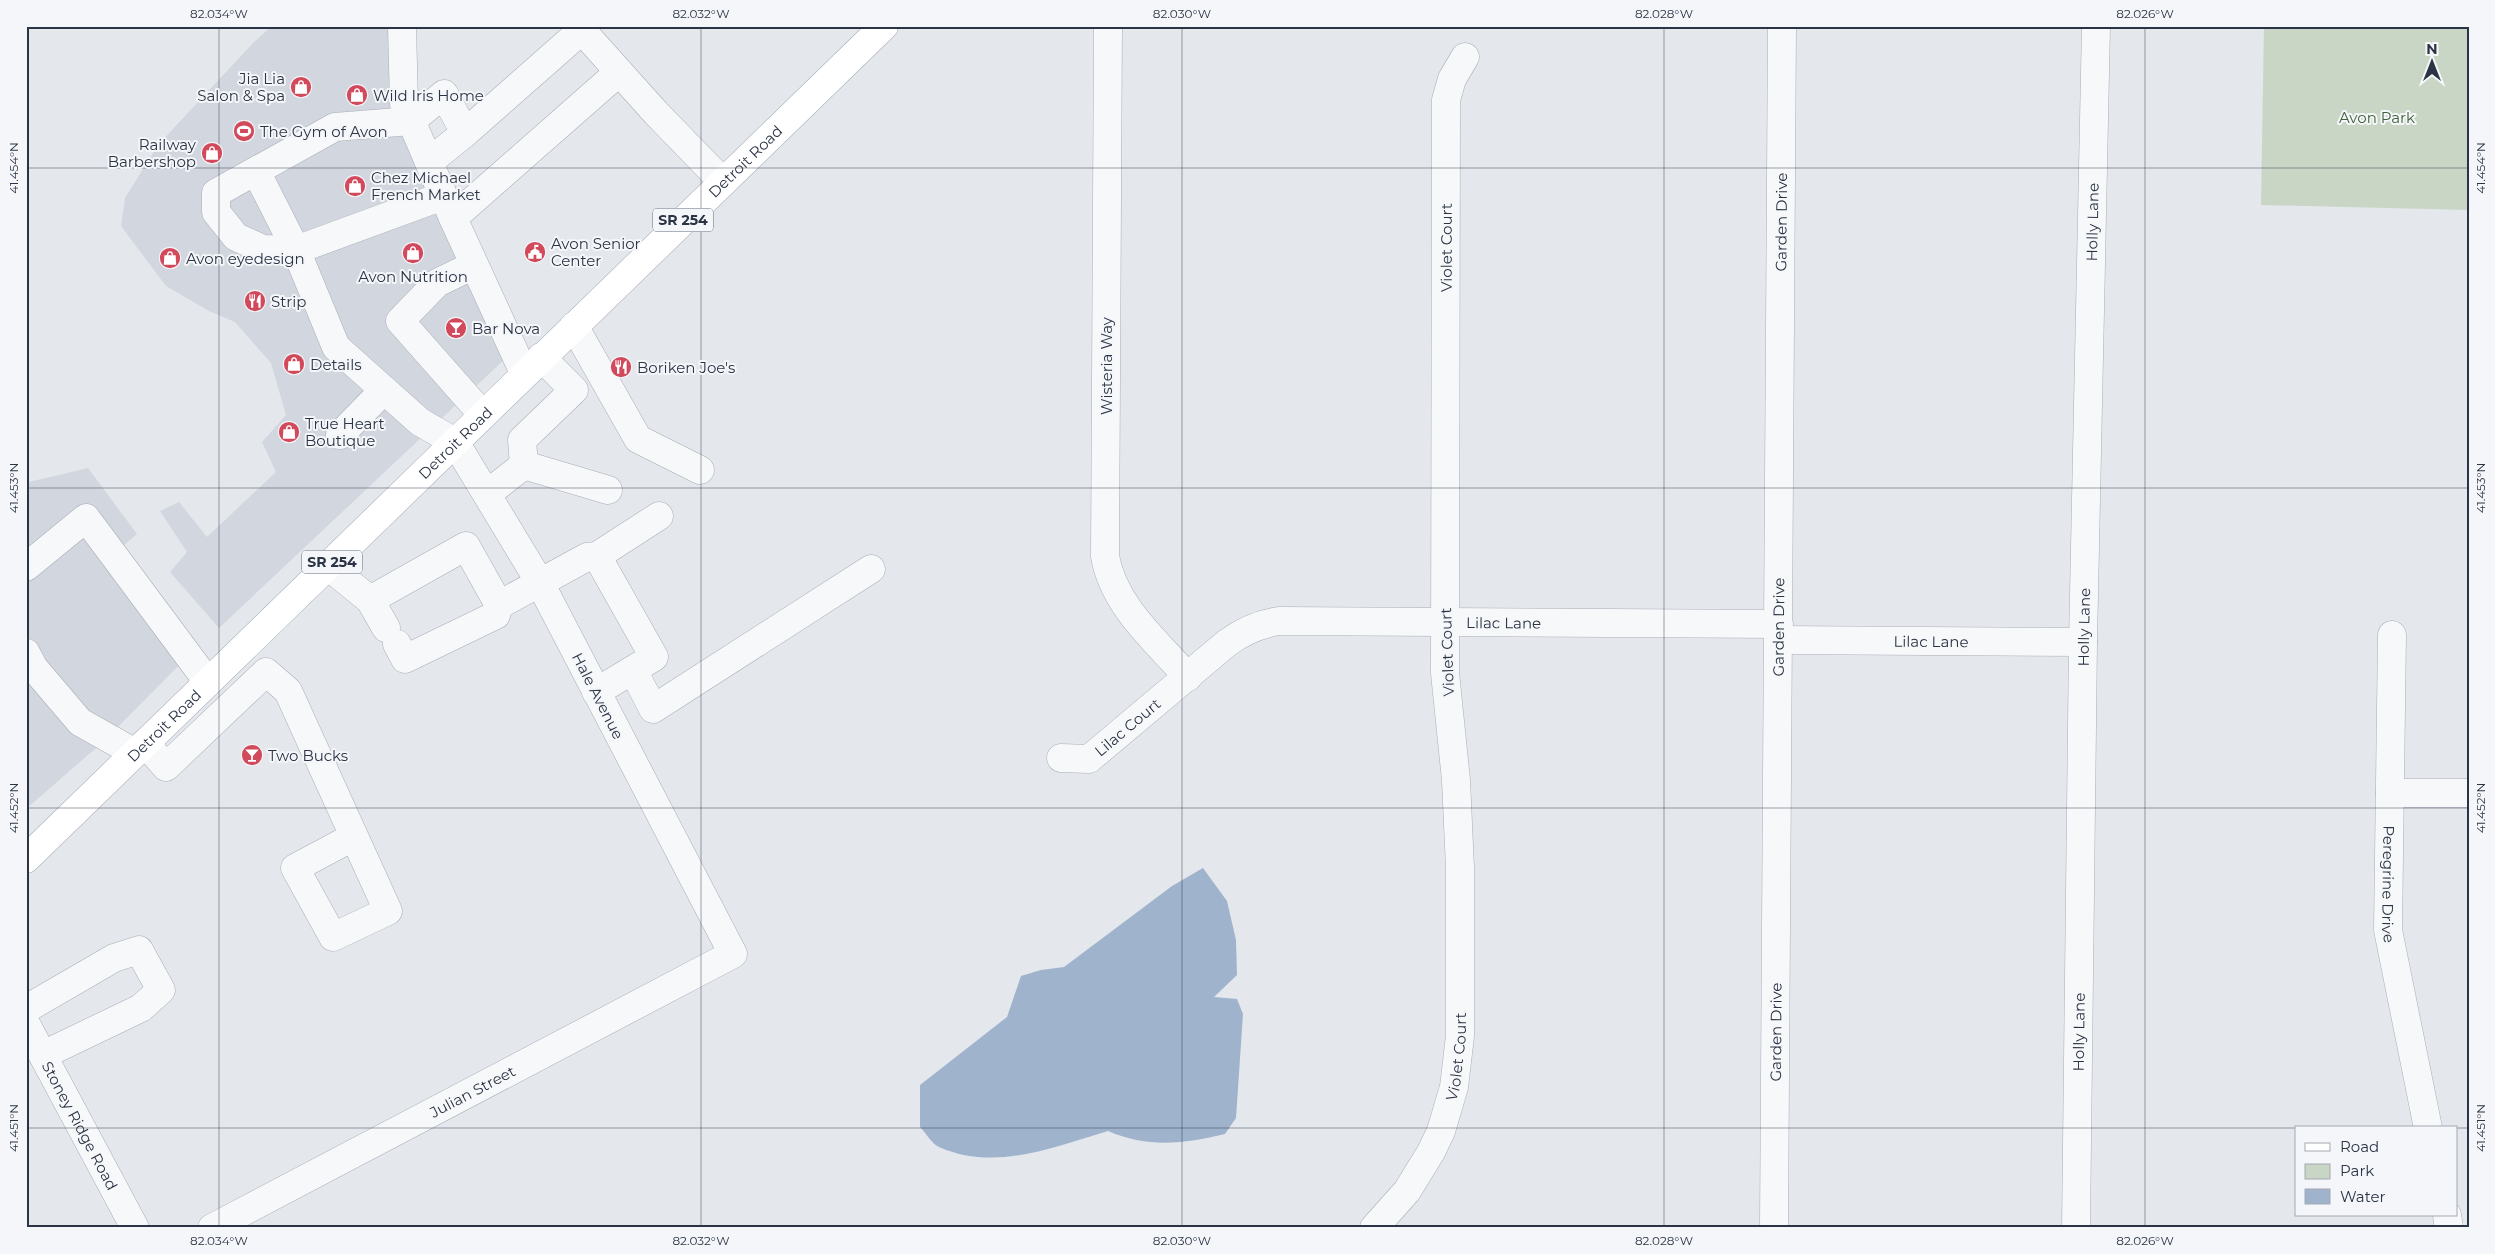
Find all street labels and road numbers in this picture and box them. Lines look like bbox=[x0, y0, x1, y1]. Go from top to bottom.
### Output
street label: Detroit Road bbox=[704, 121, 786, 201]
street label: Garden Drive bbox=[1771, 172, 1791, 272]
street label: Holly Lane bbox=[2082, 183, 2102, 262]
street label: Violet Court bbox=[1436, 203, 1455, 292]
road number: SR 254 bbox=[653, 208, 713, 232]
street label: Wisteria Way bbox=[1097, 316, 1116, 415]
street label: Detroit Road bbox=[414, 402, 496, 483]
road number: SR 254 bbox=[302, 550, 362, 574]
street label: Garden Drive bbox=[1768, 577, 1788, 677]
street label: Holly Lane bbox=[2073, 588, 2094, 666]
street label: Violet Court bbox=[1436, 607, 1458, 697]
street label: Lilac Lane bbox=[1466, 613, 1541, 632]
street label: Lilac Lane bbox=[1893, 631, 1969, 651]
street label: Hale Avenue bbox=[568, 650, 628, 742]
street label: Detroit Road bbox=[123, 685, 205, 765]
street label: Lilac Court bbox=[1090, 694, 1164, 760]
street label: Peregrine Drive bbox=[2378, 825, 2400, 944]
street label: Garden Drive bbox=[1765, 982, 1785, 1082]
street label: Holly Lane bbox=[2068, 993, 2088, 1071]
street label: Violet Court bbox=[1441, 1012, 1470, 1103]
street label: Stoney Ridge Road bbox=[38, 1058, 122, 1193]
street label: Julian Street bbox=[425, 1061, 518, 1122]

